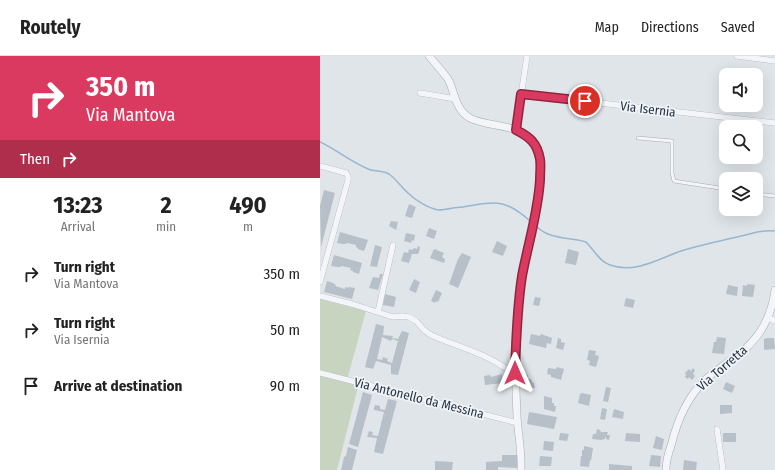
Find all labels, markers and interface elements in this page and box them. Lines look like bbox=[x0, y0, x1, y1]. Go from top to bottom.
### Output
text: Routely bbox=[20, 16, 80, 39]
text: Map bbox=[595, 19, 619, 36]
text: Directions bbox=[641, 19, 699, 36]
text: Saved bbox=[721, 19, 755, 36]
map controls bbox=[719, 68, 763, 216]
button: sound bbox=[719, 68, 763, 112]
text: 350 m bbox=[86, 70, 155, 103]
icon: right bbox=[20, 72, 72, 124]
pin bbox=[568, 84, 602, 118]
icon: arrive bbox=[574, 90, 596, 112]
street label: Via Isernia bbox=[619, 98, 677, 120]
text: Via Mantova bbox=[86, 104, 175, 126]
button: search bbox=[719, 120, 763, 164]
icon: right bbox=[58, 148, 80, 170]
text: Then bbox=[20, 150, 50, 168]
button: layers bbox=[719, 172, 763, 216]
text: 13:23 bbox=[53, 191, 103, 219]
text: 2 bbox=[160, 191, 172, 219]
text: 490 bbox=[229, 191, 267, 219]
text: Arrival bbox=[61, 219, 95, 234]
text: min bbox=[156, 219, 176, 234]
text: m bbox=[243, 219, 253, 234]
text: Turn right bbox=[54, 258, 115, 276]
icon: right bbox=[20, 263, 42, 285]
text: 350 m bbox=[263, 265, 300, 283]
text: Via Mantova bbox=[54, 276, 119, 291]
text: Turn right bbox=[54, 314, 115, 332]
icon: right bbox=[20, 319, 42, 341]
text: 50 m bbox=[270, 321, 300, 339]
text: Via Isernia bbox=[54, 332, 110, 347]
street label: Via Torretta bbox=[694, 342, 750, 394]
position arrow bbox=[494, 352, 536, 394]
icon: arrive bbox=[20, 375, 42, 397]
street label: Via Antonello da Messina bbox=[352, 375, 486, 421]
text: Arrive at destination bbox=[54, 377, 182, 395]
text: 90 m bbox=[270, 377, 300, 395]

